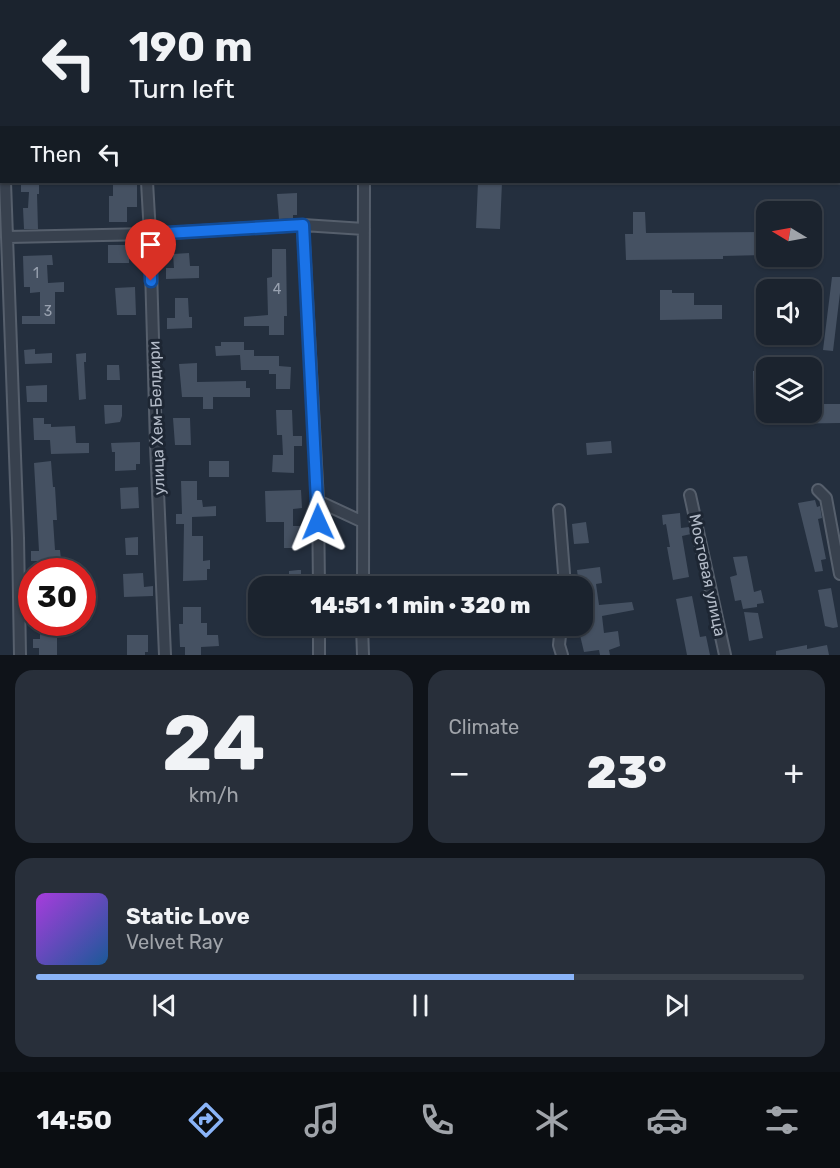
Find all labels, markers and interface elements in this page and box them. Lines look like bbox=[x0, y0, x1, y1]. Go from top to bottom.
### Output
text: 190 m bbox=[129, 22, 253, 72]
icon: left bbox=[30, 24, 108, 102]
text: Turn left bbox=[129, 73, 234, 105]
icon: left bbox=[93, 138, 126, 171]
text: Then bbox=[30, 141, 81, 168]
north arrow bbox=[756, 201, 822, 267]
map controls bbox=[756, 201, 822, 423]
pin bbox=[125, 219, 176, 281]
icon: arrive bbox=[134, 228, 167, 261]
house number: 1 bbox=[33, 265, 39, 282]
button: sound bbox=[756, 279, 822, 345]
house number: 4 bbox=[273, 281, 282, 298]
house number: 3 bbox=[44, 303, 52, 320]
street label: улица Хем-Белдири bbox=[144, 340, 169, 496]
button: layers bbox=[756, 357, 822, 423]
position arrow bbox=[286, 490, 350, 554]
street label: Мостовая улица bbox=[685, 512, 730, 638]
speed limit sign: 30 bbox=[18, 558, 96, 636]
text: 14:51 · 1 min · 320 m bbox=[311, 592, 530, 619]
text: 24 bbox=[162, 697, 266, 790]
text: Climate bbox=[449, 715, 519, 739]
text: 23° bbox=[587, 746, 667, 799]
text: − bbox=[449, 753, 470, 792]
text: + bbox=[783, 753, 804, 792]
text: km/h bbox=[189, 783, 239, 807]
text: Static Love bbox=[126, 903, 250, 930]
text: Velvet Ray bbox=[126, 930, 224, 954]
icon: previous bbox=[148, 989, 181, 1022]
icon: pause bbox=[404, 989, 437, 1022]
icon: next bbox=[660, 989, 693, 1022]
icon: directions bbox=[185, 1099, 227, 1141]
icon: music bbox=[301, 1099, 343, 1141]
icon: phone bbox=[416, 1099, 458, 1141]
icon: climate bbox=[531, 1099, 573, 1141]
icon: car bbox=[646, 1099, 688, 1141]
icon: filters bbox=[761, 1099, 803, 1141]
text: 14:50 bbox=[37, 1104, 112, 1136]

